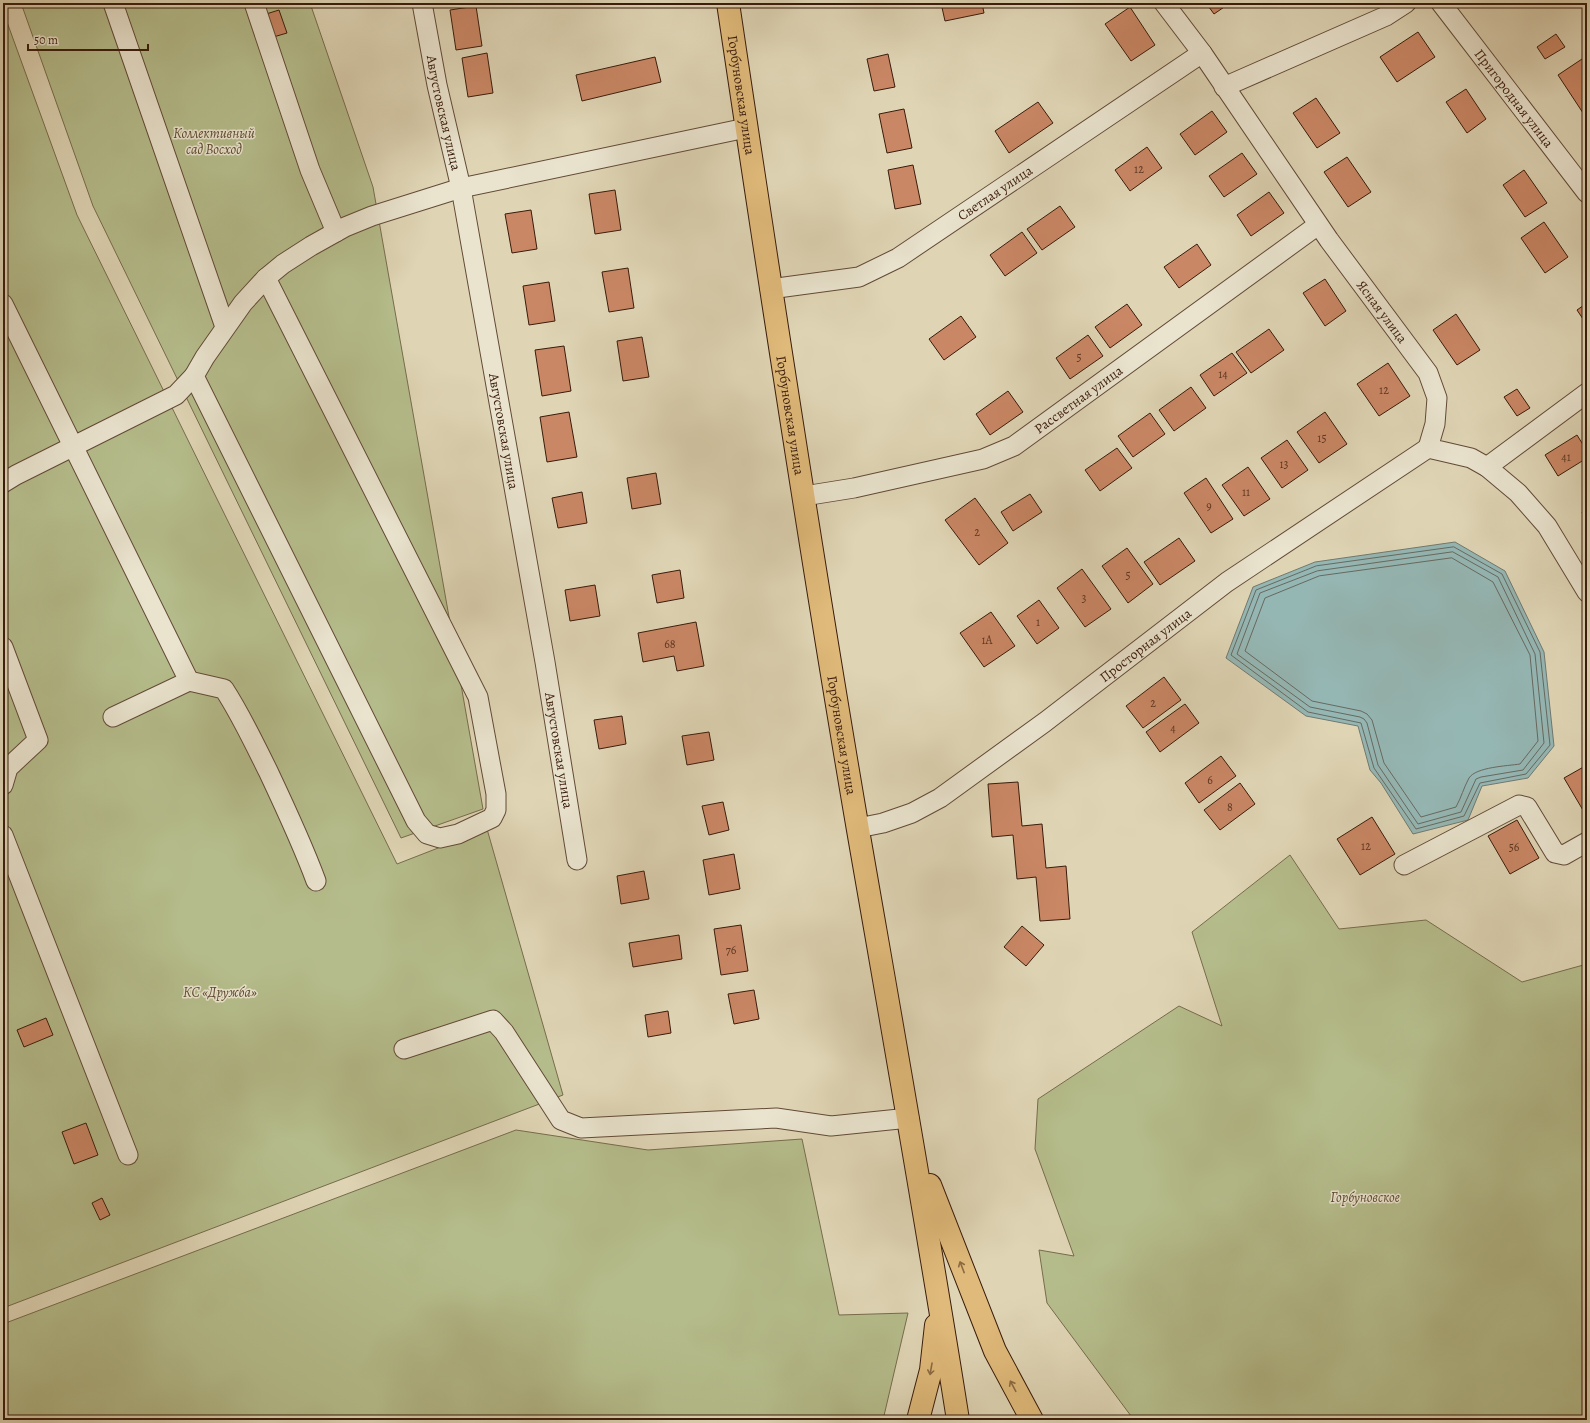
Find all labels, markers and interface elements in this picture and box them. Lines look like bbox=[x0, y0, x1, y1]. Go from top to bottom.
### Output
scale bar bbox=[28, 26, 148, 52]
text: 50 m bbox=[34, 32, 58, 48]
street label: Горбуновская улица bbox=[723, 34, 760, 157]
street label: Пригородная улица bbox=[1470, 45, 1558, 152]
street label: Августовская улица bbox=[422, 53, 466, 173]
park label: Коллективный сад Восход bbox=[173, 124, 255, 159]
street label: Светлая улица bbox=[954, 160, 1036, 225]
house number: 12 bbox=[1134, 161, 1144, 177]
street label: Ясная улица bbox=[1352, 276, 1412, 347]
house number: 5 bbox=[1076, 349, 1082, 365]
street label: Горбуновская улица bbox=[772, 354, 809, 477]
street label: Рассветная улица bbox=[1030, 360, 1127, 438]
house number: 14 bbox=[1218, 366, 1228, 382]
street label: Августовская улица bbox=[484, 371, 524, 491]
house number: 12 bbox=[1379, 382, 1389, 398]
house number: 15 bbox=[1317, 430, 1327, 446]
house number: 41 bbox=[1561, 449, 1571, 465]
house number: 13 bbox=[1279, 456, 1289, 472]
house number: 11 bbox=[1242, 484, 1250, 500]
house number: 9 bbox=[1206, 498, 1212, 514]
house number: 2 bbox=[974, 524, 980, 540]
house number: 5 bbox=[1125, 567, 1131, 583]
house number: 3 bbox=[1082, 590, 1087, 606]
street label: Просторная улица bbox=[1095, 603, 1195, 686]
house number: 1 bbox=[1036, 614, 1040, 630]
house number: 1А bbox=[981, 632, 994, 648]
house number: 68 bbox=[664, 636, 676, 652]
street label: Горбуновская улица bbox=[823, 674, 861, 797]
street label: Августовская улица bbox=[540, 690, 578, 810]
house number: 2 bbox=[1150, 695, 1156, 711]
house number: 4 bbox=[1170, 720, 1176, 736]
house number: 6 bbox=[1207, 772, 1213, 788]
house number: 8 bbox=[1227, 799, 1233, 815]
house number: 12 bbox=[1361, 838, 1371, 854]
house number: 56 bbox=[1509, 839, 1520, 855]
house number: 76 bbox=[726, 942, 737, 958]
park label: КС «Дружба» bbox=[183, 983, 257, 1002]
park label: Горбуновское bbox=[1330, 1188, 1400, 1207]
one-way arrow bbox=[957, 1261, 965, 1273]
one-way arrow bbox=[927, 1362, 935, 1375]
one-way arrow bbox=[1009, 1380, 1016, 1392]

